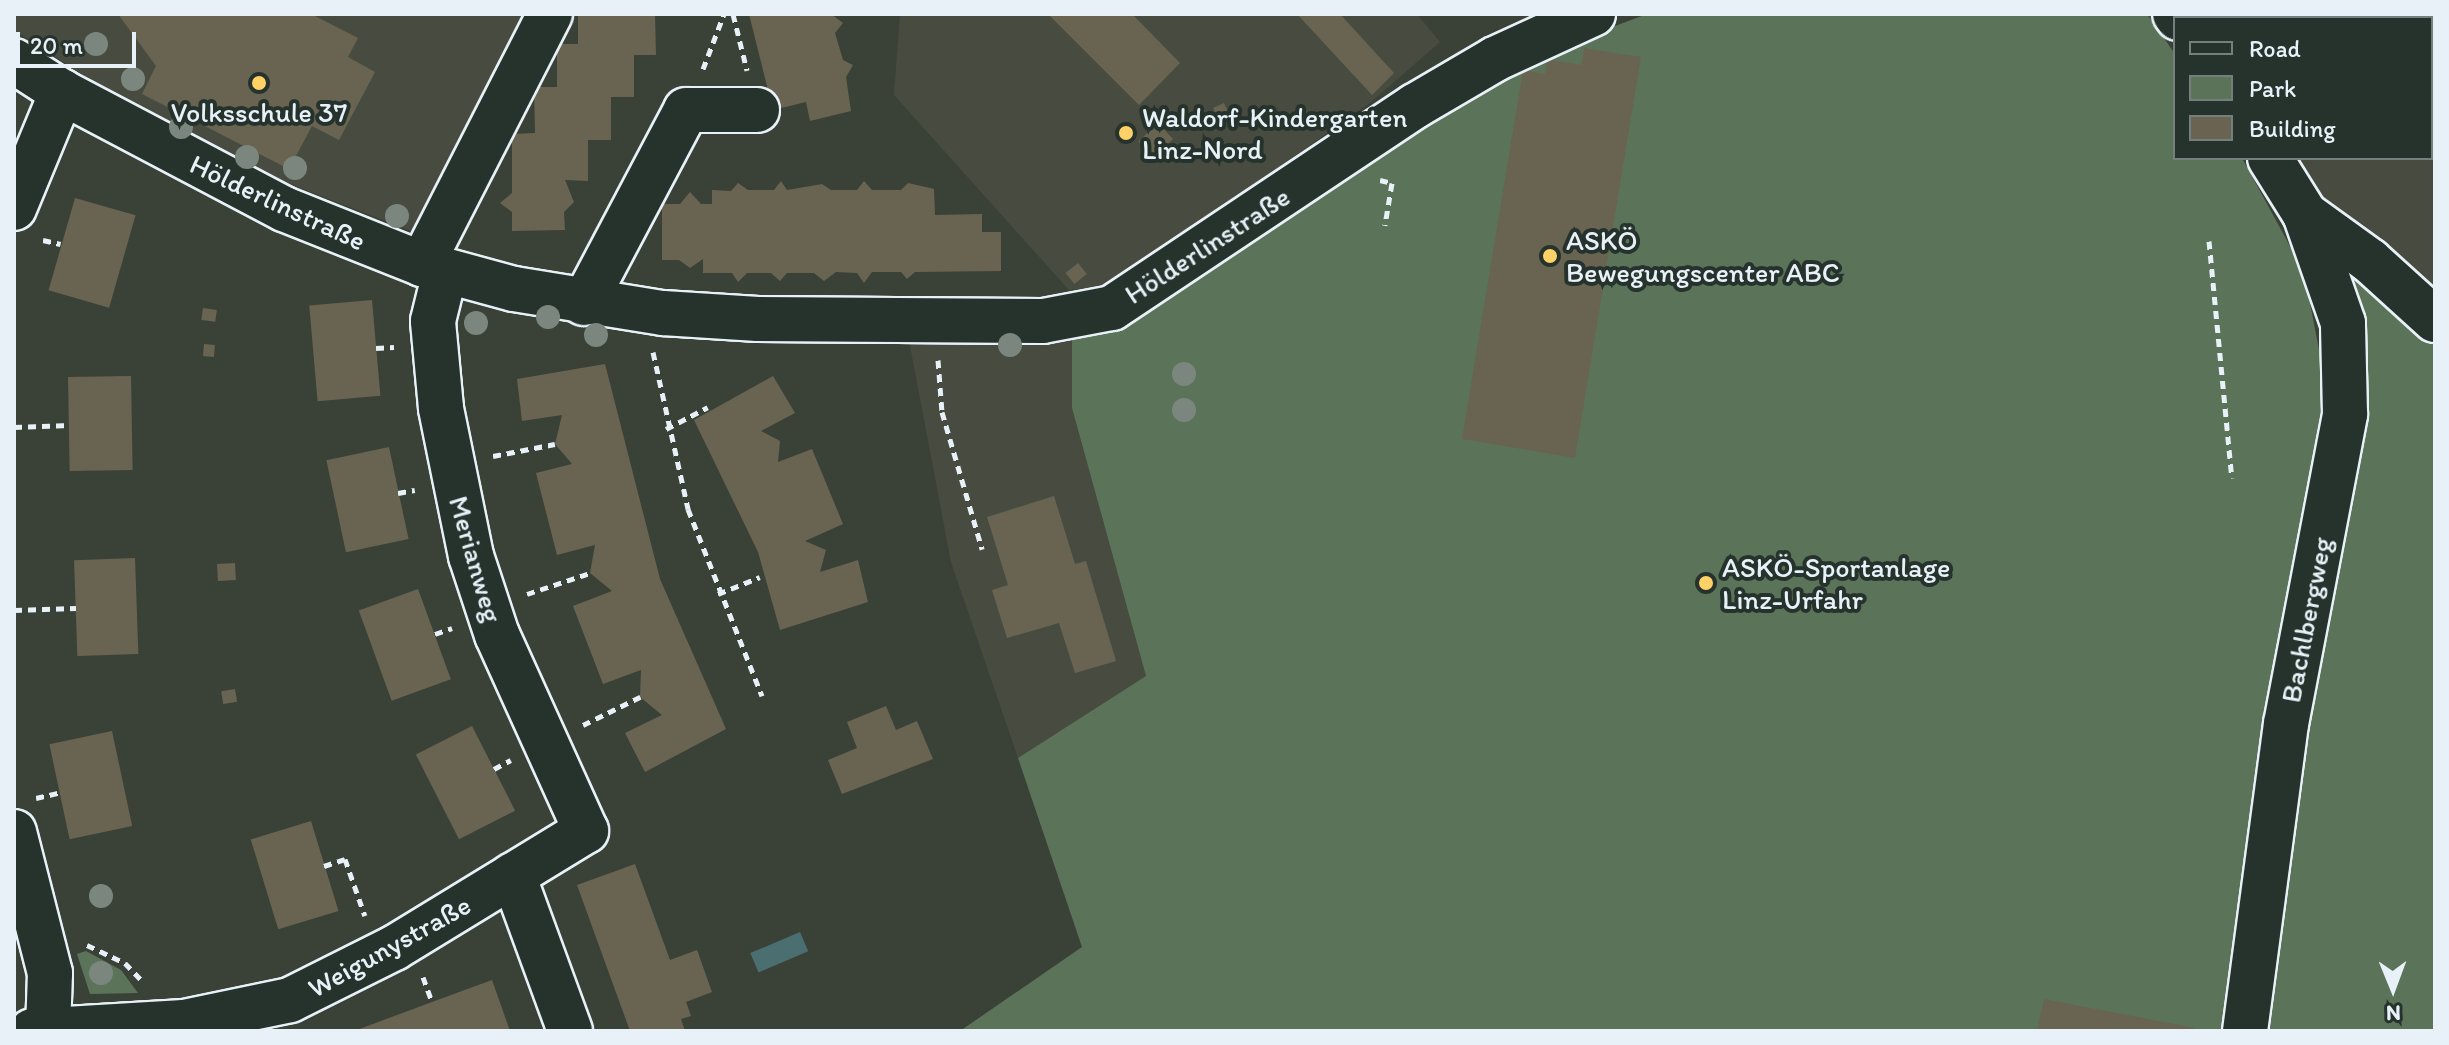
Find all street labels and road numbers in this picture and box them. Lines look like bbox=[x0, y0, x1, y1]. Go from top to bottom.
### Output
street label: Hölderlinstraße bbox=[185, 147, 371, 257]
street label: Hölderlinstraße bbox=[1118, 179, 1296, 311]
street label: Merianweg bbox=[442, 492, 510, 626]
street label: Bachlbergweg bbox=[2274, 535, 2338, 705]
street label: Weigunystraße bbox=[302, 888, 476, 1004]

